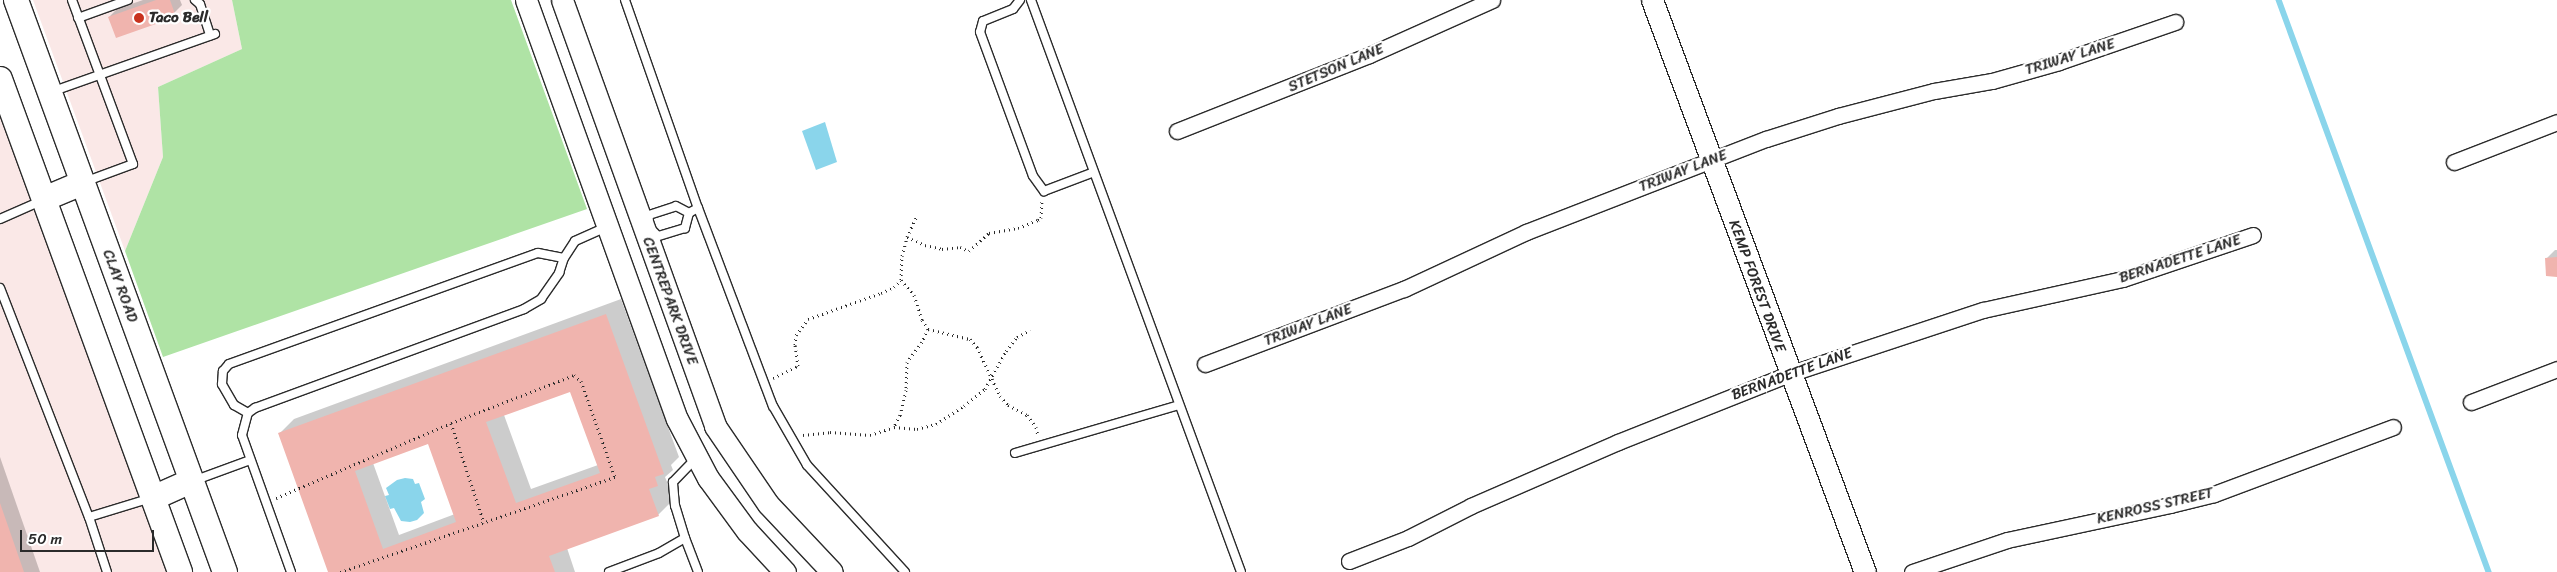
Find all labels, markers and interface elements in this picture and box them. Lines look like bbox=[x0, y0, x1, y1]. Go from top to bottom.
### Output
place label: Taco Bell bbox=[149, 9, 208, 27]
marker: Taco Bell bbox=[133, 12, 145, 24]
street label: TRIWAY LANE bbox=[2023, 35, 2117, 79]
street label: STETSON LANE bbox=[1285, 40, 1387, 96]
street label: TRIWAY LANE bbox=[1636, 146, 1730, 196]
street label: KEMP FOREST DRIVE bbox=[1725, 217, 1789, 355]
street label: BERNADETTE LANE bbox=[2117, 231, 2243, 287]
street label: CENTREPARK DRIVE bbox=[638, 235, 702, 367]
street label: CLAY ROAD bbox=[99, 247, 141, 325]
street label: TRIWAY LANE bbox=[1261, 300, 1355, 350]
street label: BERNADETTE LANE bbox=[1729, 344, 1855, 404]
street label: KENROSS STREET bbox=[2094, 484, 2216, 528]
scale bar bbox=[22, 520, 156, 552]
text: 50 m bbox=[28, 526, 62, 552]

